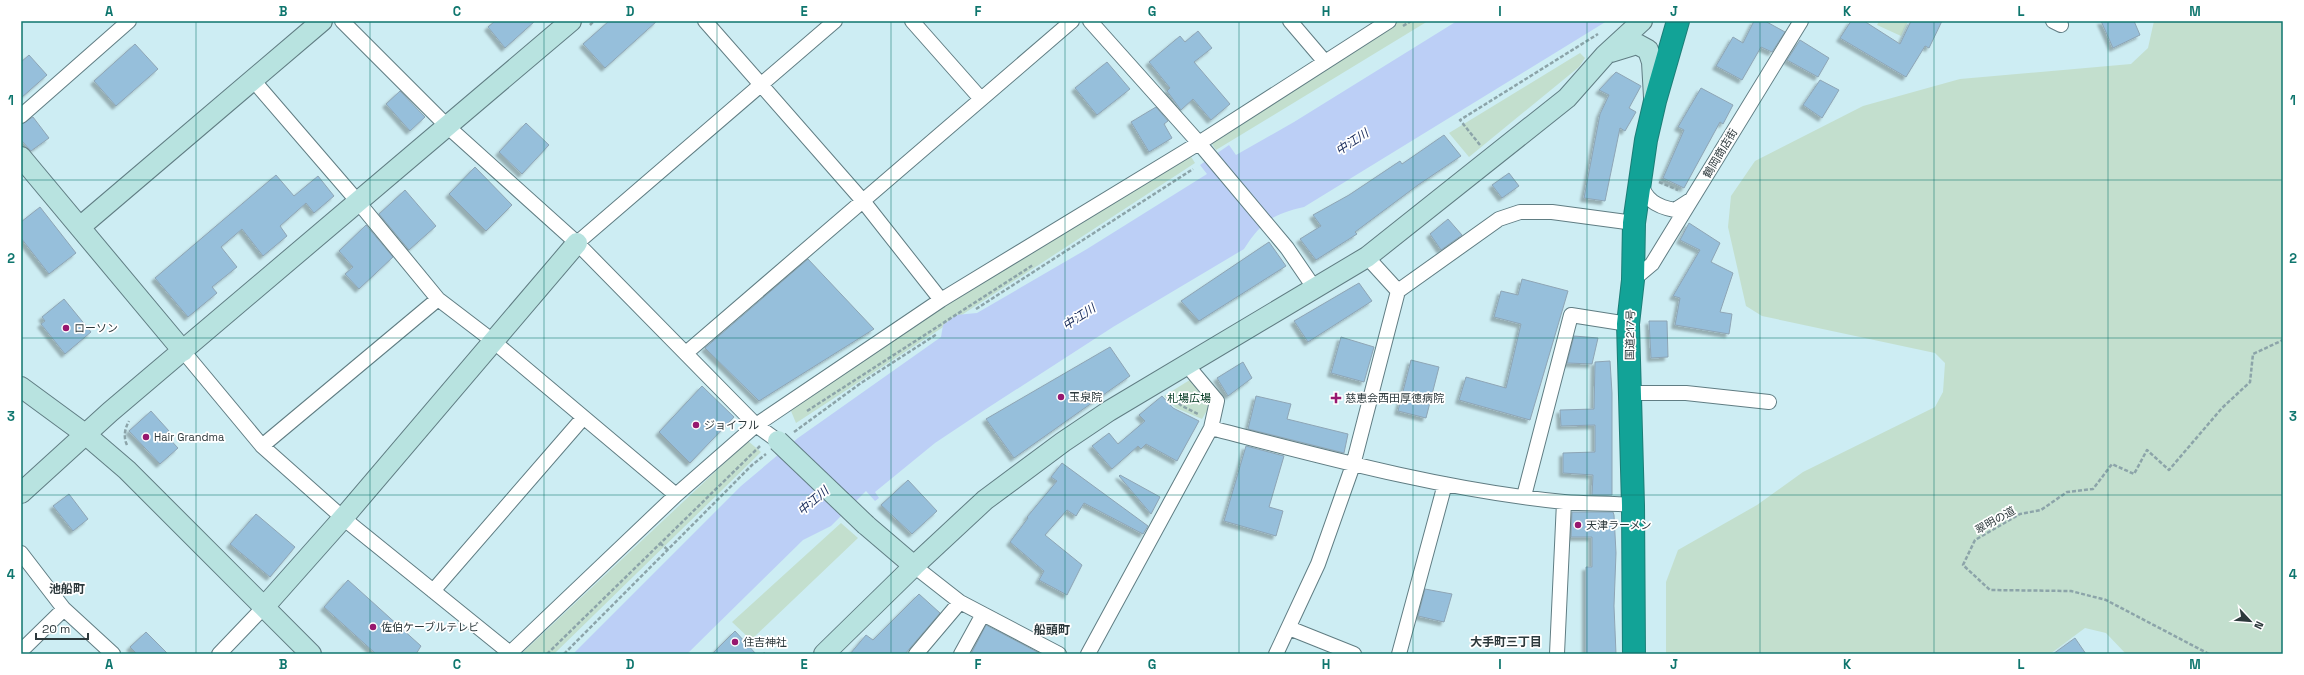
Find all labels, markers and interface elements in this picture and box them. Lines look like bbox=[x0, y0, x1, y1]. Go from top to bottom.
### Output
text: A bbox=[105, 3, 114, 20]
text: B bbox=[279, 3, 288, 20]
text: C bbox=[453, 3, 461, 20]
text: D bbox=[626, 3, 635, 20]
text: E bbox=[800, 3, 808, 20]
text: F bbox=[975, 3, 982, 20]
text: G bbox=[1148, 3, 1156, 20]
text: H bbox=[1322, 3, 1330, 20]
text: I bbox=[1498, 3, 1502, 20]
text: J bbox=[1670, 3, 1678, 20]
text: K bbox=[1843, 3, 1852, 20]
text: L bbox=[2017, 3, 2025, 20]
text: M bbox=[2189, 3, 2201, 20]
text: 1 bbox=[8, 92, 14, 109]
text: 1 bbox=[2290, 92, 2296, 109]
water label: 中江川 bbox=[1333, 124, 1373, 159]
street label: 鶴岡商店街 bbox=[1700, 126, 1740, 180]
text: 2 bbox=[7, 250, 15, 267]
text: 2 bbox=[2289, 250, 2297, 267]
water label: 中江川 bbox=[1060, 299, 1100, 334]
street label: 国道217号 bbox=[1623, 310, 1637, 360]
place label: ローソン bbox=[74, 321, 118, 335]
marker: ローソン bbox=[61, 323, 71, 333]
place label: 玉泉院 bbox=[1069, 390, 1102, 404]
park label: 札場広場 bbox=[1167, 391, 1211, 405]
place label: 慈恵会西田厚徳病院 bbox=[1345, 391, 1444, 405]
marker: 玉泉院 bbox=[1056, 392, 1066, 402]
marker: 慈恵会西田厚徳病院 bbox=[1330, 392, 1342, 404]
text: 3 bbox=[7, 408, 15, 425]
text: 3 bbox=[2289, 408, 2297, 425]
place label: ジョイフル bbox=[704, 418, 759, 432]
marker: ジョイフル bbox=[691, 420, 701, 430]
place label: Hair Grandma bbox=[154, 430, 225, 444]
marker: Hair Grandma bbox=[141, 432, 151, 442]
water label: 中江川 bbox=[794, 482, 833, 519]
street label: 翠明の道 bbox=[1972, 503, 2018, 537]
place label: 天津ラーメン bbox=[1586, 518, 1652, 532]
marker: 天津ラーメン bbox=[1573, 520, 1583, 530]
text: 4 bbox=[7, 566, 15, 583]
text: 4 bbox=[2289, 566, 2297, 583]
district label: 池船町 bbox=[49, 581, 85, 597]
north arrow bbox=[2230, 601, 2270, 641]
scale bar bbox=[36, 615, 88, 641]
text: N bbox=[2251, 619, 2267, 632]
place label: 佐伯ケーブルテレビ bbox=[381, 620, 479, 634]
text: 20 m bbox=[42, 621, 70, 637]
marker: 佐伯ケーブルテレビ bbox=[368, 622, 378, 632]
district label: 船頭町 bbox=[1034, 622, 1070, 638]
district label: 大手町三丁目 bbox=[1470, 634, 1542, 650]
place label: 住吉神社 bbox=[743, 635, 787, 649]
marker: 住吉神社 bbox=[730, 637, 740, 647]
text: A bbox=[105, 656, 114, 673]
text: B bbox=[279, 656, 288, 673]
text: C bbox=[453, 656, 461, 673]
text: D bbox=[626, 656, 635, 673]
text: E bbox=[800, 656, 808, 673]
text: F bbox=[975, 656, 982, 673]
text: G bbox=[1148, 656, 1156, 673]
text: H bbox=[1322, 656, 1330, 673]
text: I bbox=[1498, 656, 1502, 673]
text: J bbox=[1670, 656, 1678, 673]
text: K bbox=[1843, 656, 1852, 673]
text: L bbox=[2017, 656, 2025, 673]
text: M bbox=[2189, 656, 2201, 673]

